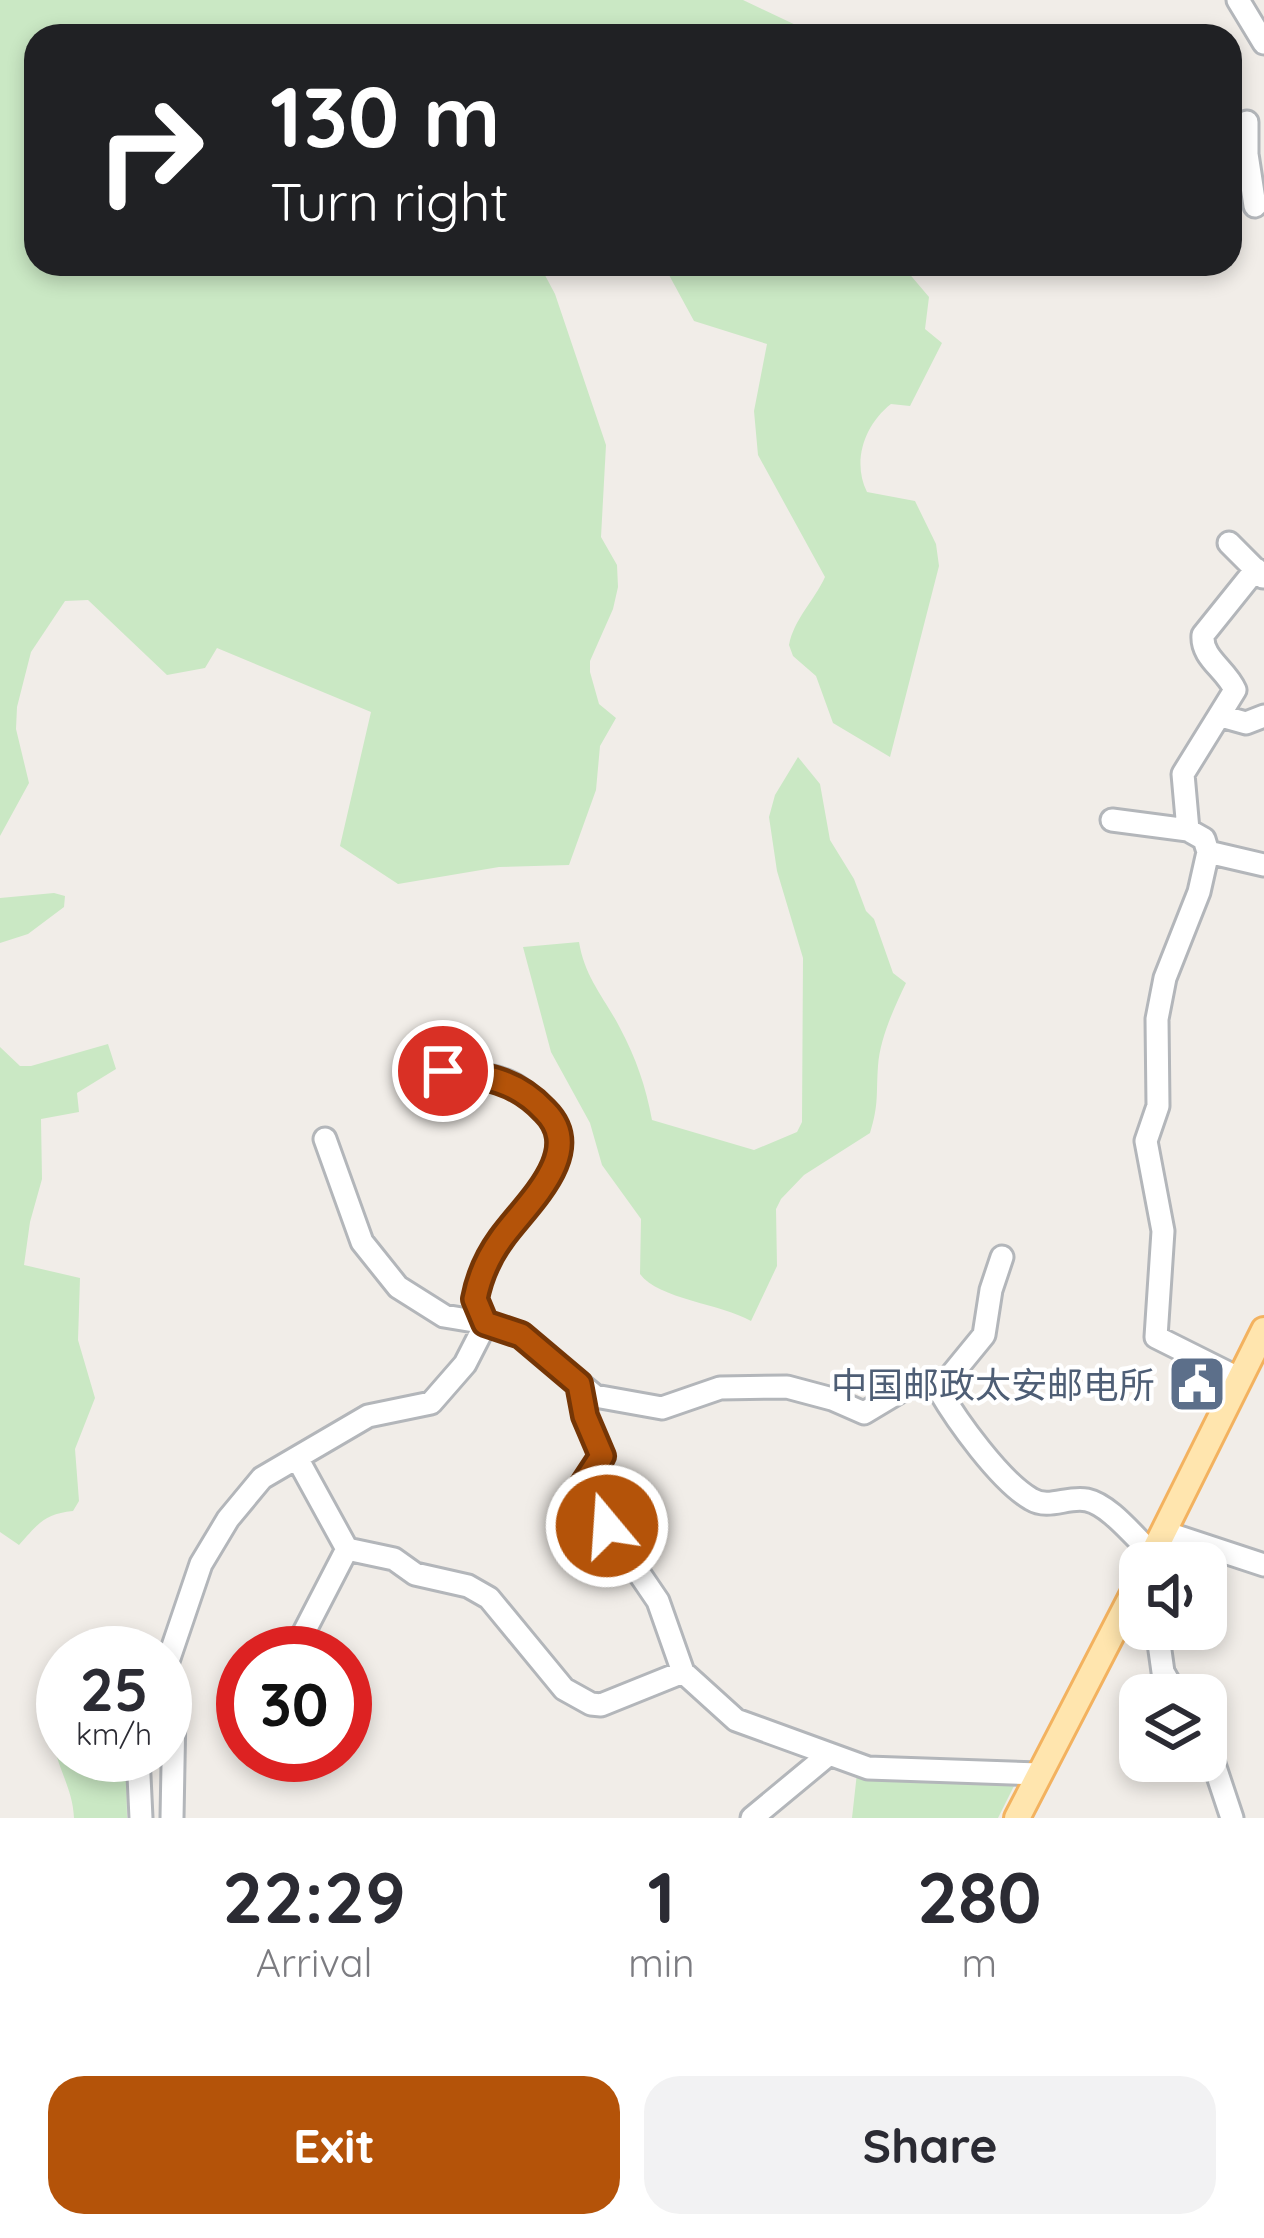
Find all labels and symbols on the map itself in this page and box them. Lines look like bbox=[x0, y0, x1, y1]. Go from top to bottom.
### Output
pin bbox=[392, 1020, 494, 1122]
public building icon: 中国邮政太安邮电所 bbox=[1166, 1353, 1228, 1415]
place label: 中国邮政太安邮电所 bbox=[831, 1362, 1155, 1407]
position arrow bbox=[544, 1463, 670, 1589]
speed limit sign: 30 bbox=[216, 1626, 372, 1782]

